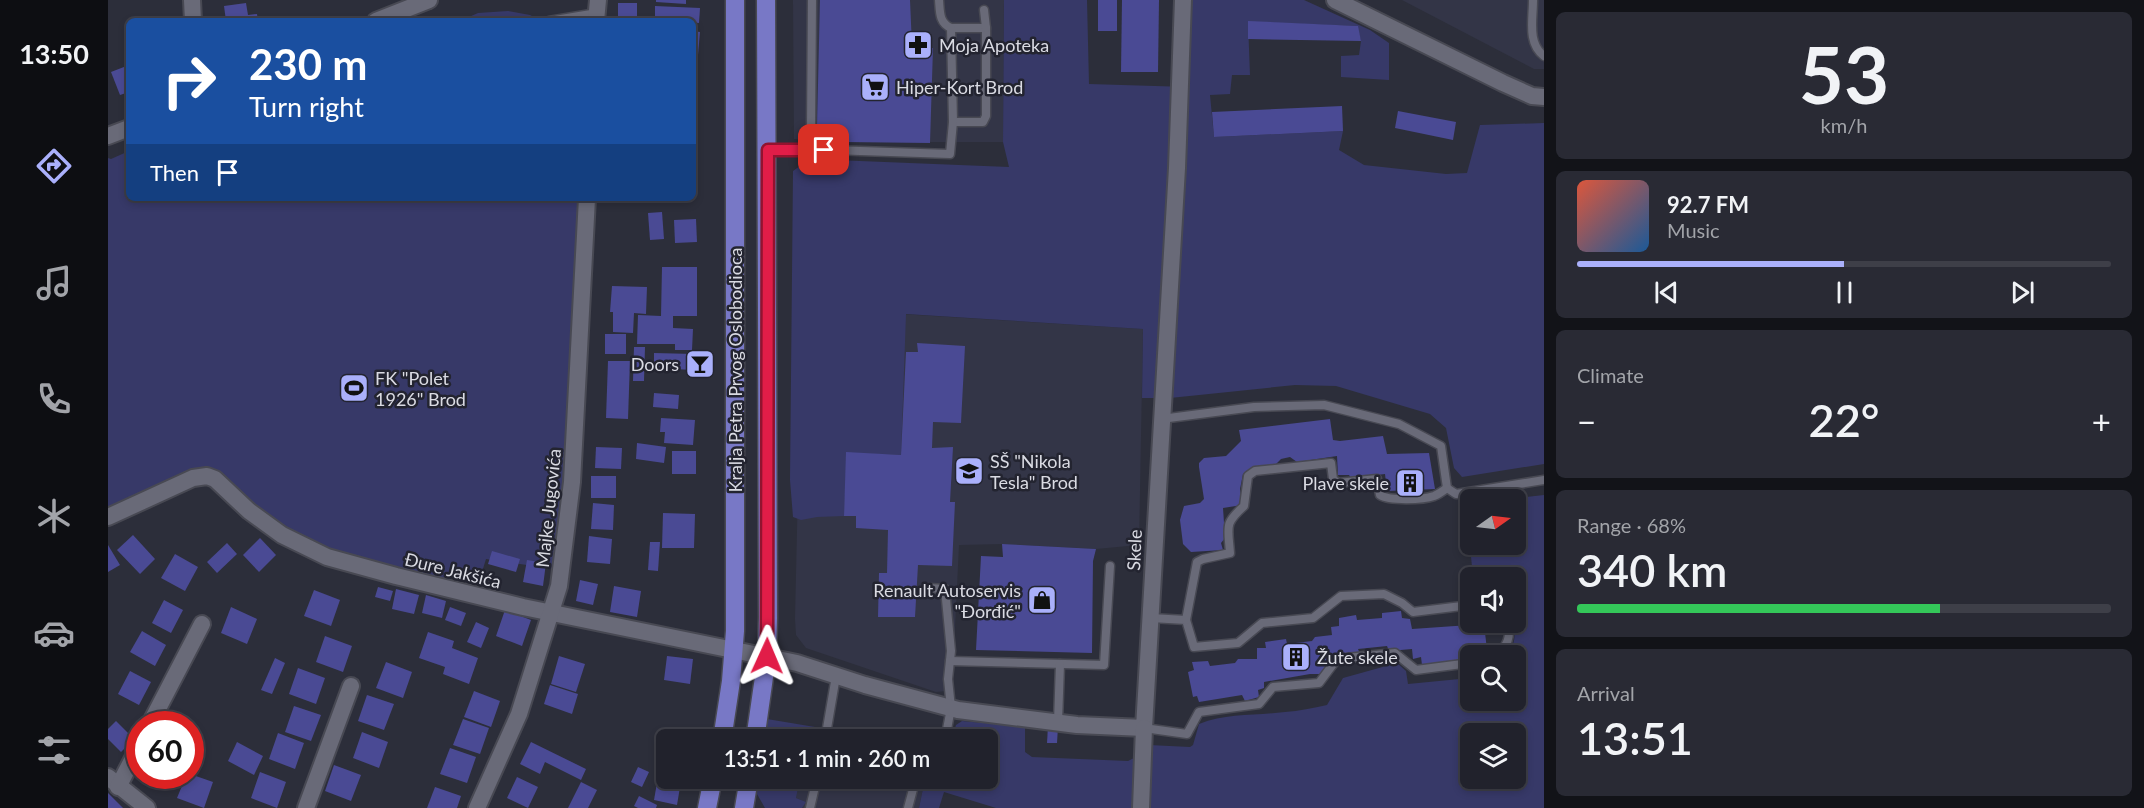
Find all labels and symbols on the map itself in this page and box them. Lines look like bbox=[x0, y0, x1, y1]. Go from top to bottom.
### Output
pharmacy icon: Moja Apoteka bbox=[902, 29, 934, 61]
place label: Moja Apoteka bbox=[939, 34, 1049, 56]
supermarket icon: Hiper-Kort Brod bbox=[859, 71, 891, 103]
place label: Hiper-Kort Brod bbox=[896, 76, 1023, 98]
pin bbox=[798, 124, 849, 175]
street label: Kralja Petra Prvog Oslobodioca bbox=[724, 248, 746, 492]
bar icon: Doors bbox=[684, 348, 716, 380]
place label: Doors bbox=[631, 353, 679, 375]
place label: FK "Polet 1926" Brod bbox=[375, 367, 466, 410]
sports icon: FK "Polet 1926" Brod bbox=[338, 372, 370, 404]
street label: Majke Jugovića bbox=[531, 447, 565, 569]
place label: SŠ "Nikola Tesla" Brod bbox=[990, 450, 1078, 493]
school or university icon: SŠ "Nikola Tesla" Brod bbox=[953, 455, 985, 487]
building icon: Plave skele bbox=[1394, 467, 1426, 499]
place label: Plave skele bbox=[1302, 472, 1389, 494]
north arrow bbox=[1460, 489, 1526, 555]
street label: Skele bbox=[1122, 529, 1146, 571]
street label: Đure Jakšića bbox=[403, 547, 503, 593]
place label: Renault Autoservis "Đorđić" bbox=[873, 579, 1021, 622]
shop icon: Renault Autoservis "Đorđić" bbox=[1026, 584, 1058, 616]
position arrow bbox=[735, 624, 799, 688]
building icon: Žute skele bbox=[1280, 641, 1312, 673]
place label: Žute skele bbox=[1317, 646, 1398, 668]
speed limit sign: 60 bbox=[126, 711, 204, 789]

